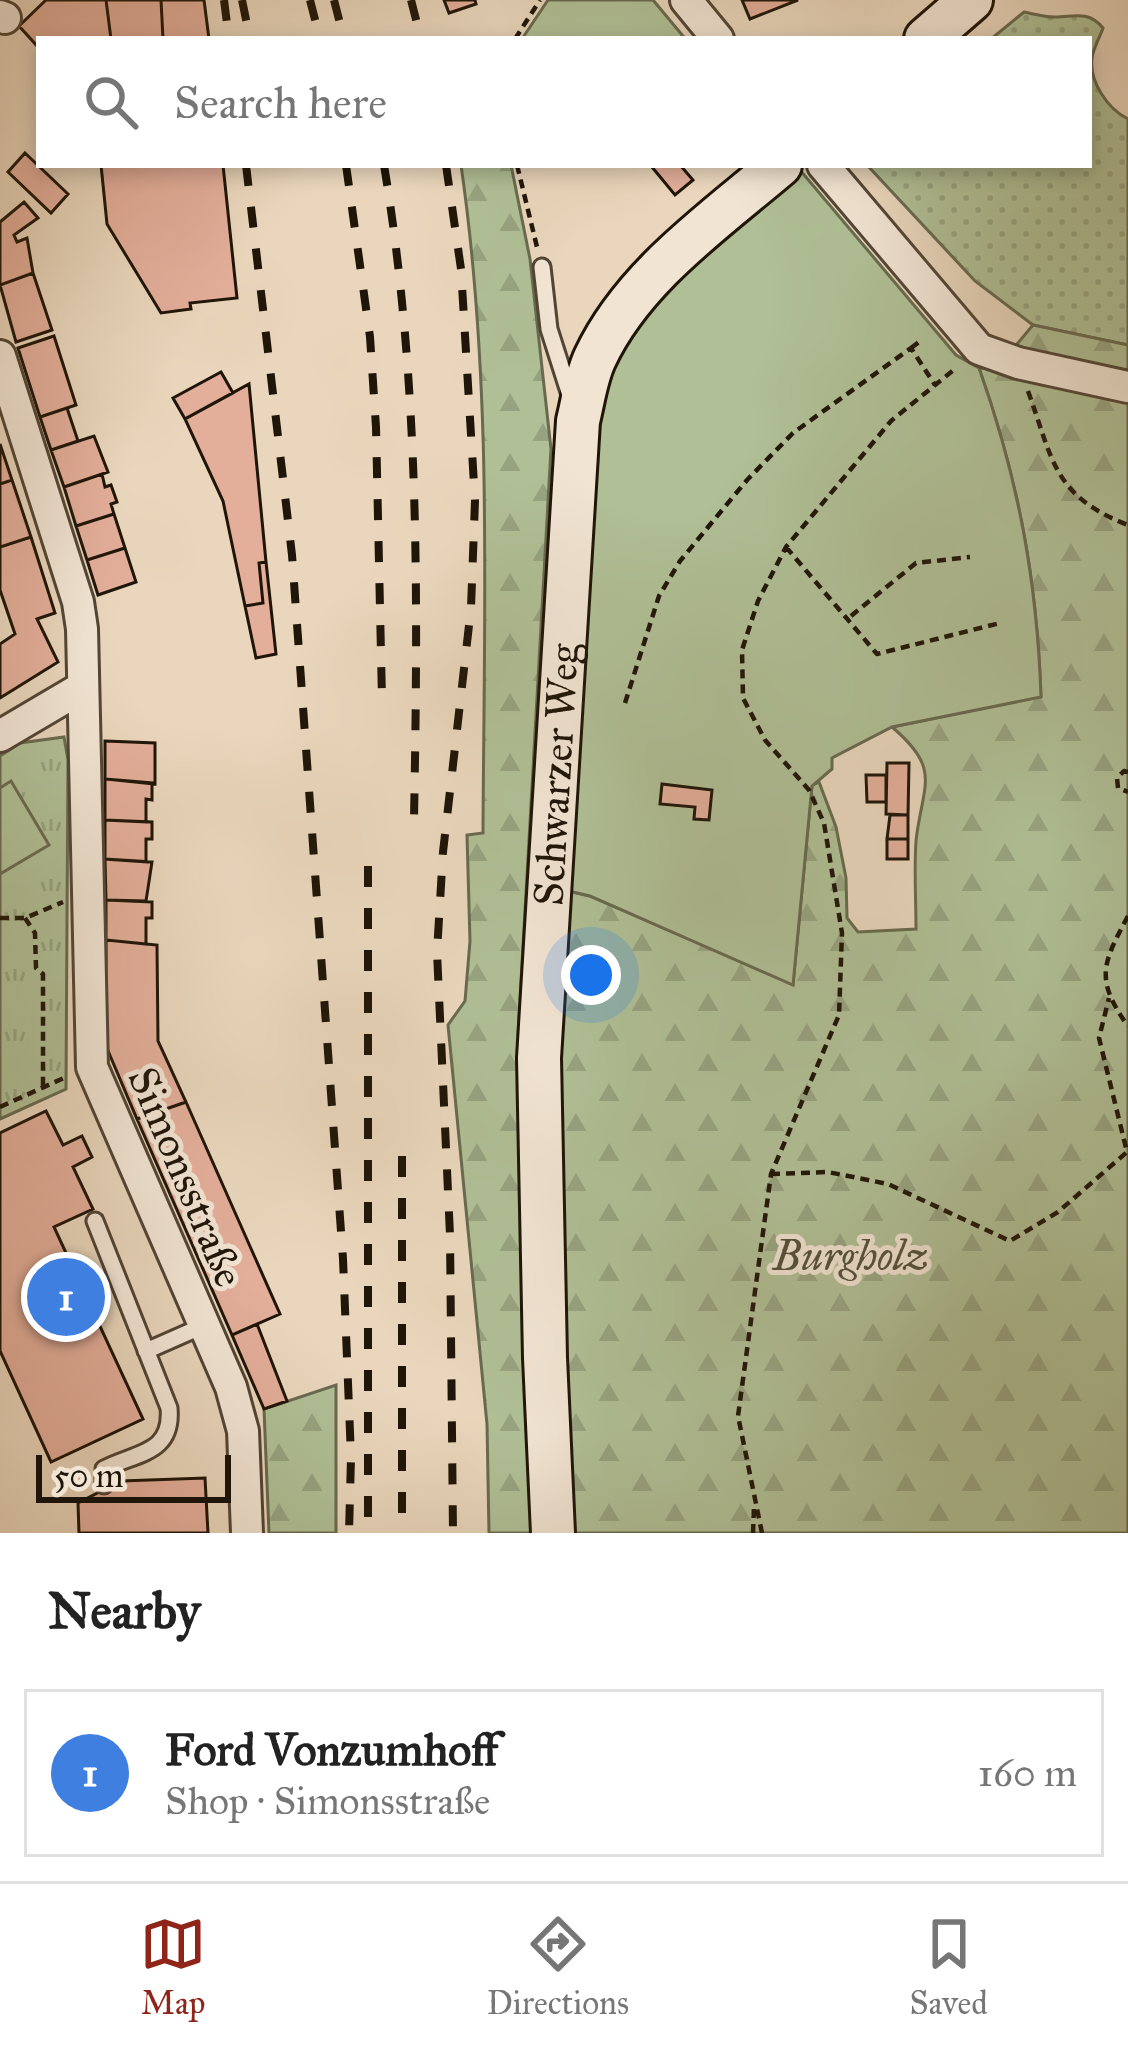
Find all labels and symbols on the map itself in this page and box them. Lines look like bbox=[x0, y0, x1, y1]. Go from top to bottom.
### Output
street label: Schwarzer Weg bbox=[522, 642, 590, 907]
your location bbox=[561, 945, 621, 1005]
street label: Simonsstraße bbox=[116, 1059, 256, 1295]
park label: Burgholz bbox=[771, 1230, 929, 1282]
pin: 1 bbox=[27, 1252, 105, 1342]
scale bar bbox=[36, 1449, 231, 1502]

